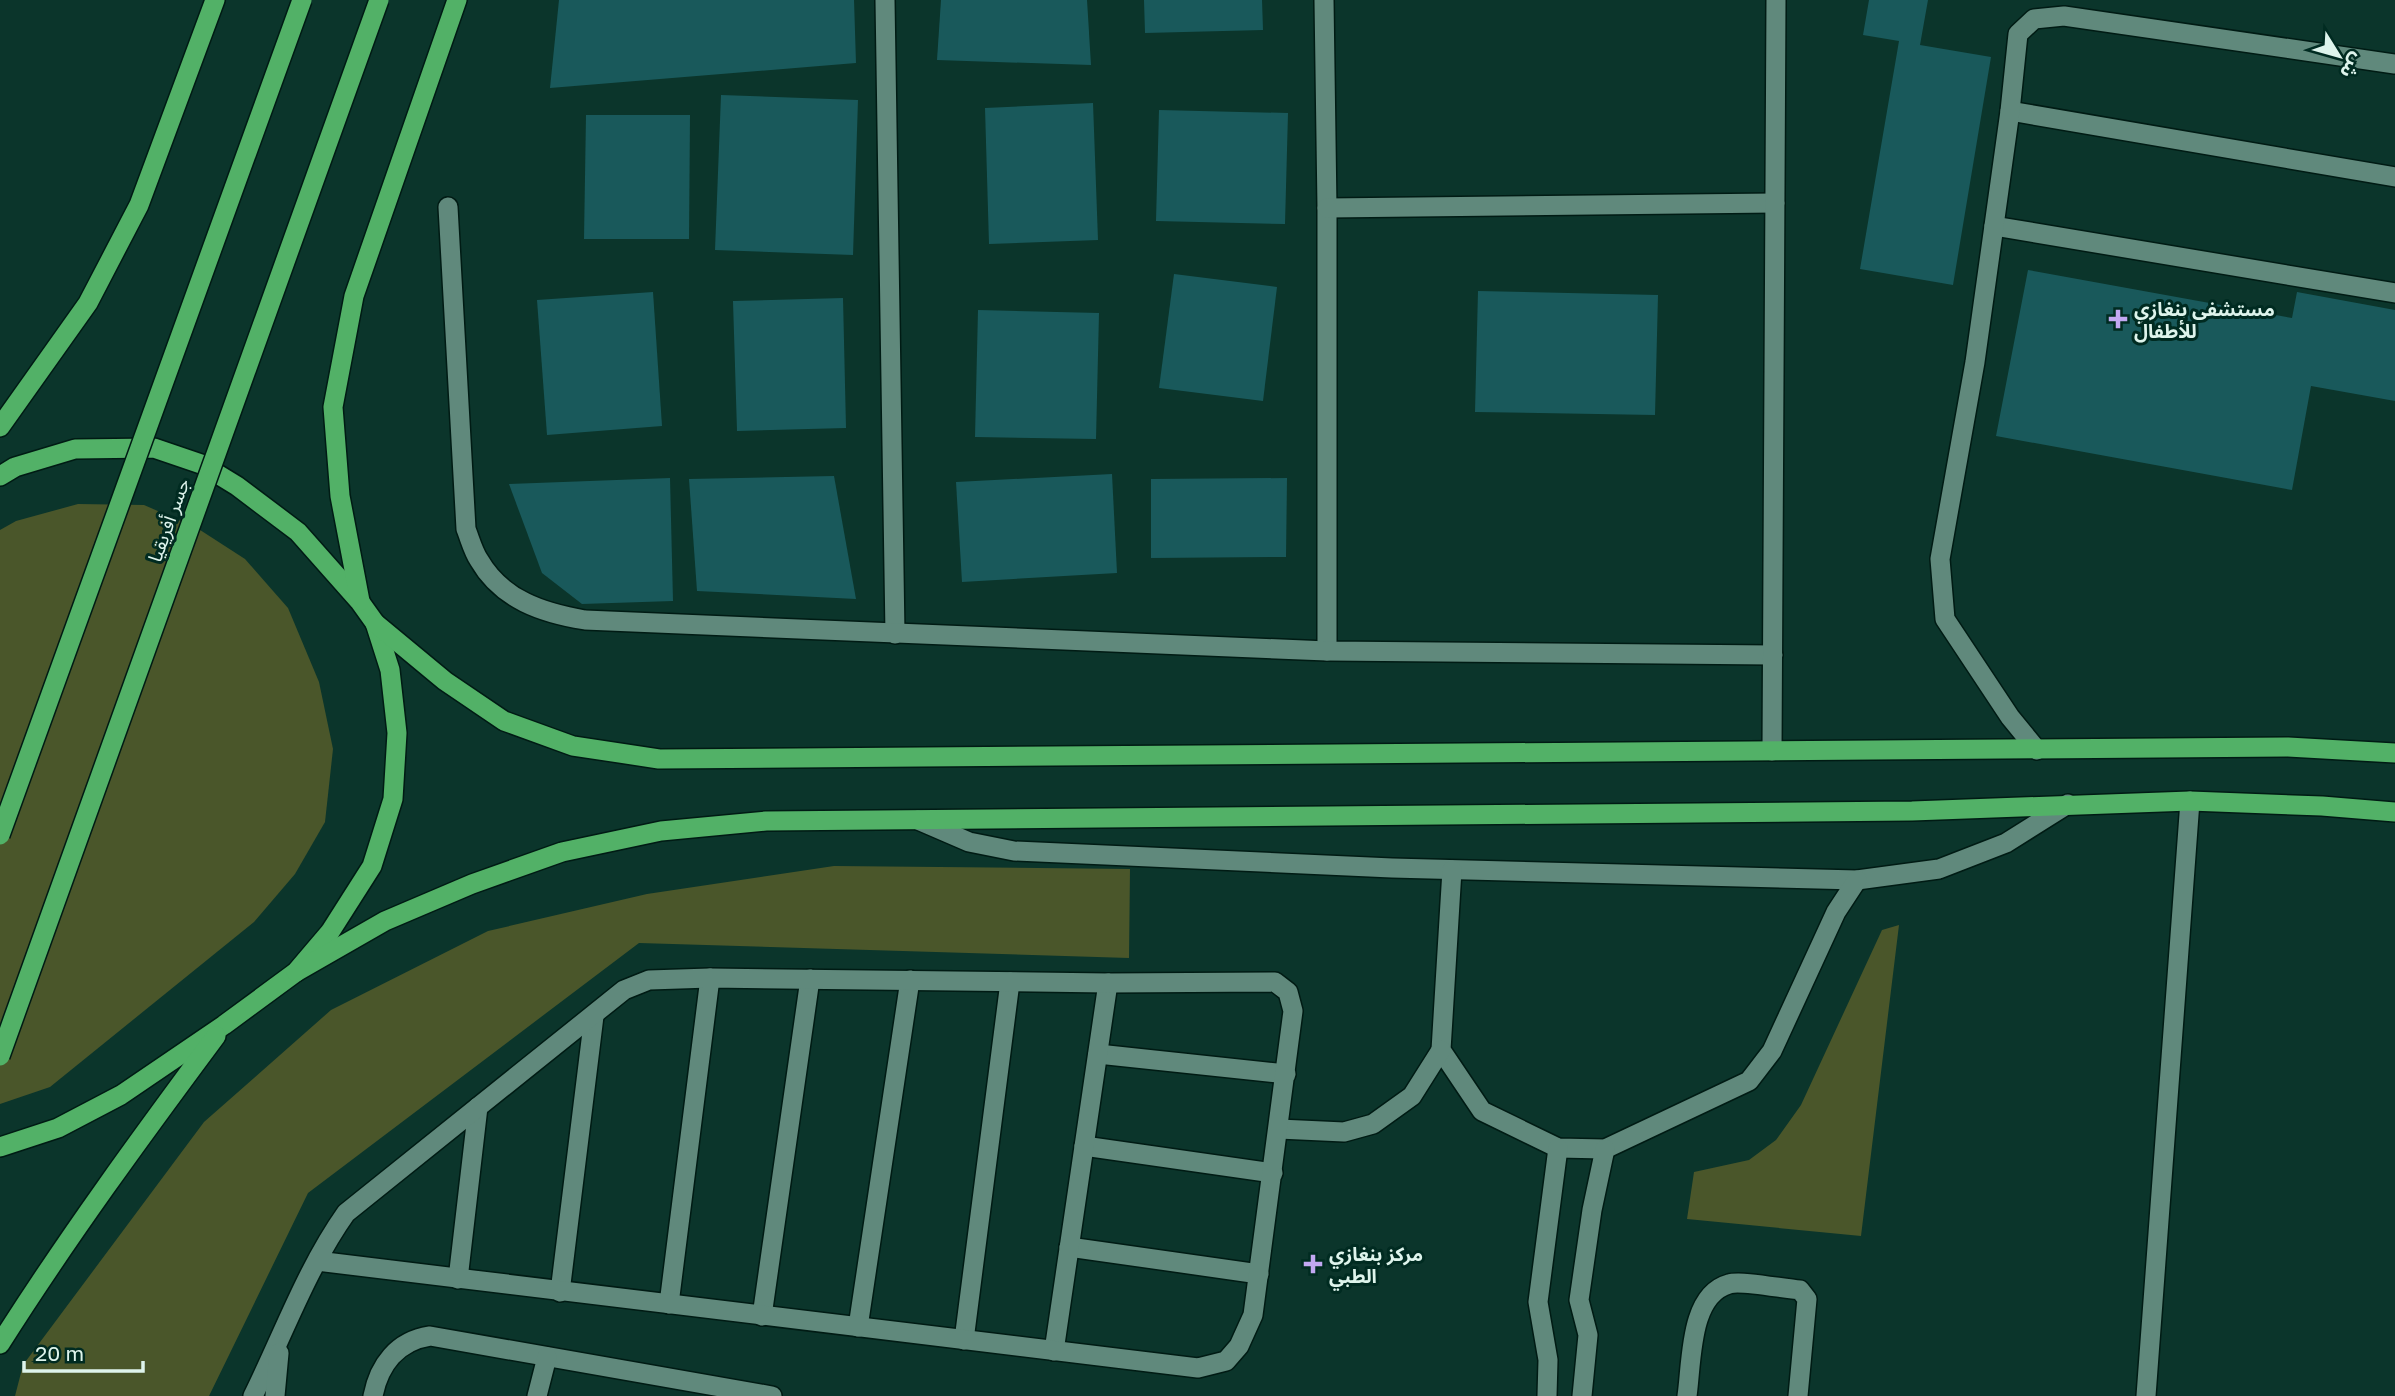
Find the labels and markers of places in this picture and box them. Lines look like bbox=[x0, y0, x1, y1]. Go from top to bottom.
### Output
place label: مستشفى بنغازي للأطفال bbox=[2134, 297, 2275, 343]
marker: مستشفى بنغازي للأطفال bbox=[2108, 309, 2128, 329]
place label: مركز بنغازي الطبي bbox=[1329, 1242, 1423, 1291]
marker: مركز بنغازي الطبي bbox=[1303, 1254, 1323, 1274]

